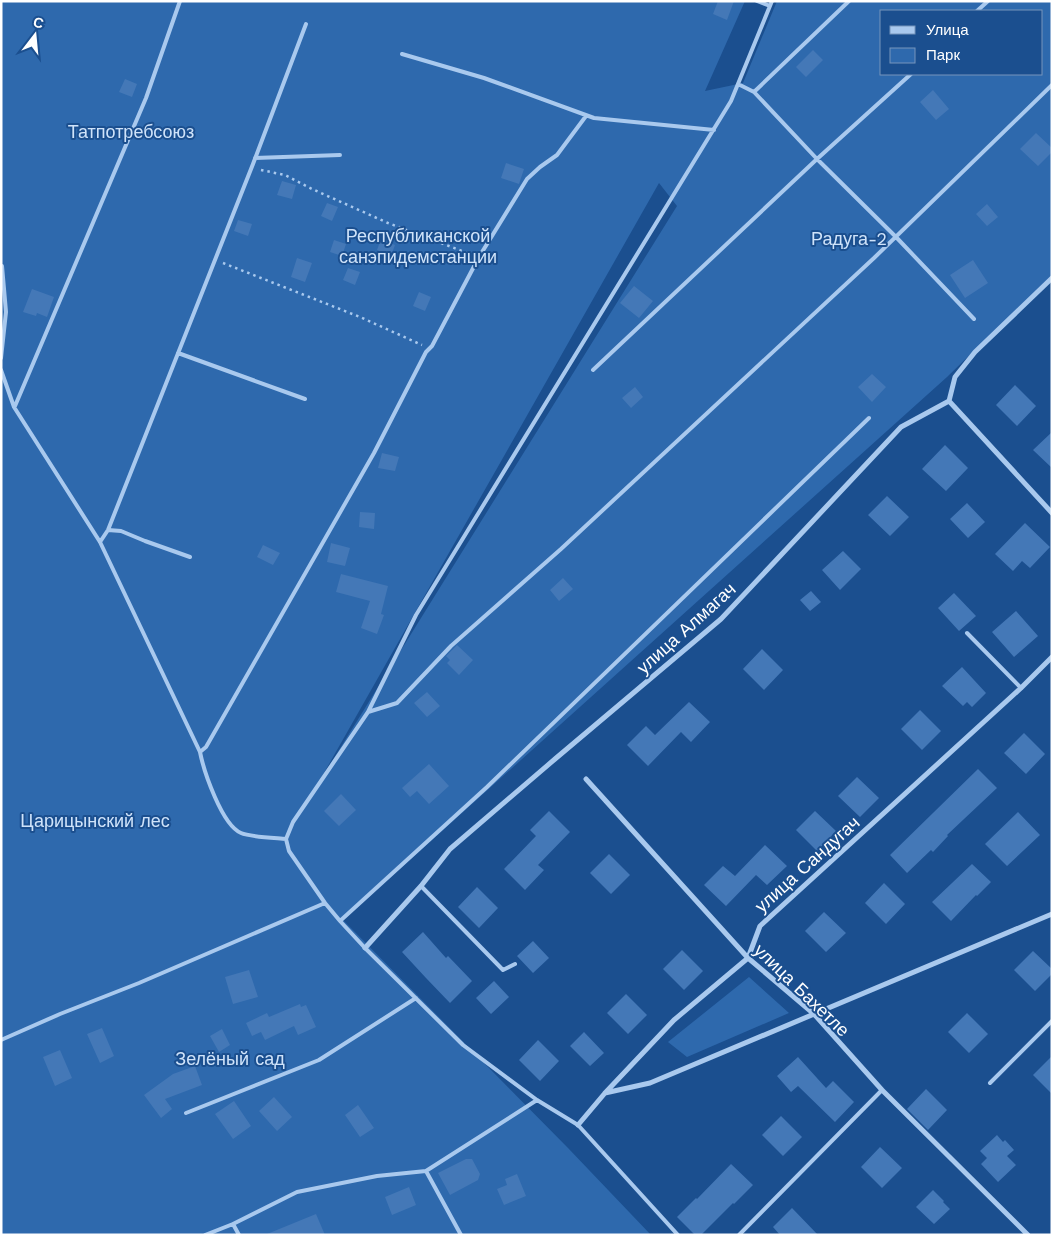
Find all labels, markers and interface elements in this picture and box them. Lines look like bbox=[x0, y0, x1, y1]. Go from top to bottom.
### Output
north arrow bbox=[10, 10, 60, 60]
legend bbox=[880, 10, 1043, 75]
text: С bbox=[32, 13, 46, 32]
text: Улица bbox=[926, 21, 969, 39]
text: Парк bbox=[926, 46, 960, 64]
park label: Татпотребсоюз bbox=[68, 121, 194, 142]
park label: Республиканской санэпидемстанции bbox=[339, 225, 497, 267]
park label: Радуга-2 bbox=[811, 228, 887, 249]
street label: улица Алмагач bbox=[632, 578, 740, 678]
park label: Царицынский лес bbox=[20, 810, 170, 831]
street label: улица Сандугач bbox=[750, 812, 864, 916]
street label: улица Бахетле bbox=[750, 939, 854, 1041]
park label: Зелёный сад bbox=[175, 1048, 285, 1069]

